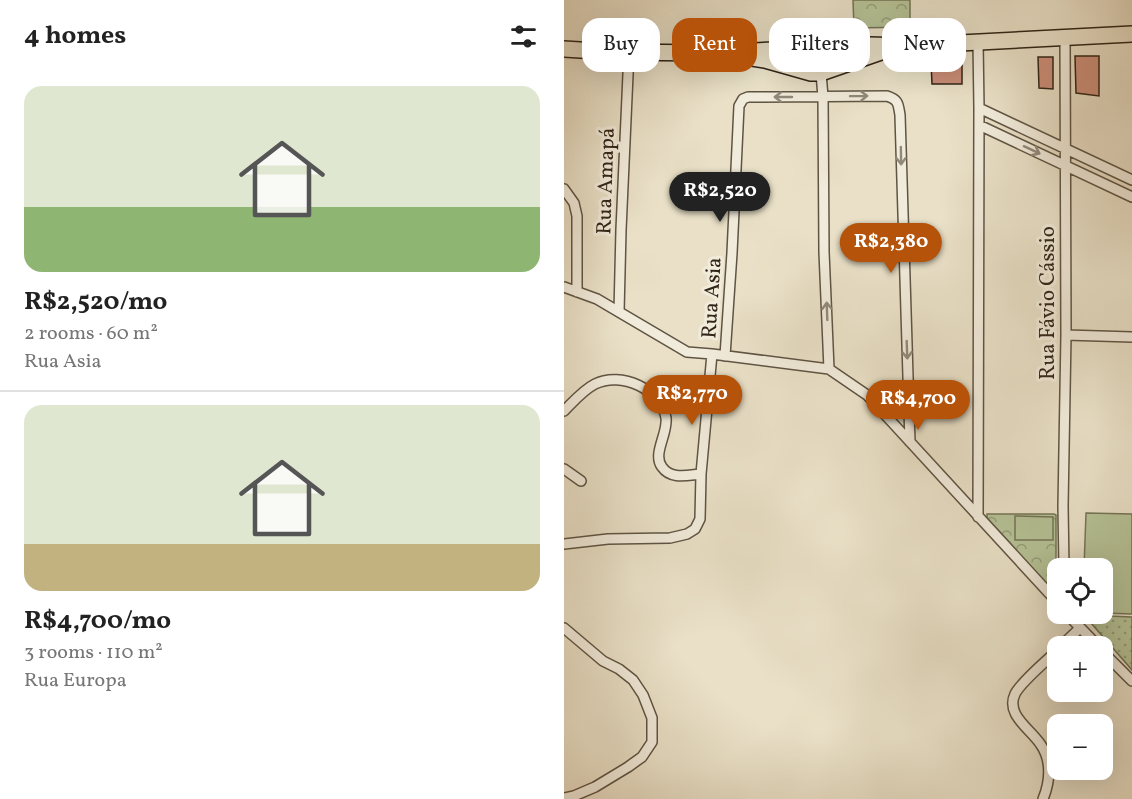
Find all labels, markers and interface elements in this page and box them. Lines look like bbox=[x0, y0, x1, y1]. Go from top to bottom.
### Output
text: 4 homes bbox=[24, 18, 126, 54]
chip: Buy bbox=[582, 18, 660, 72]
chip: Rent bbox=[672, 18, 757, 72]
chip: Filters bbox=[769, 18, 870, 72]
chip: New bbox=[882, 18, 966, 72]
icon: filters bbox=[507, 20, 540, 53]
one-way arrow bbox=[773, 91, 793, 103]
one-way arrow bbox=[848, 91, 868, 102]
icon: home bbox=[228, 125, 336, 233]
street label: Rua Amapá bbox=[590, 127, 623, 235]
one-way arrow bbox=[1023, 144, 1041, 156]
one-way arrow bbox=[896, 145, 907, 165]
pin: R$2,520 bbox=[665, 172, 775, 223]
text: R$2,520 bbox=[683, 177, 757, 205]
pin: R$2,380 bbox=[836, 223, 946, 274]
street label: Rua Fávio Cássio bbox=[1034, 226, 1063, 380]
text: R$2,380 bbox=[854, 228, 928, 256]
street label: Rua Asia bbox=[695, 256, 730, 340]
text: R$2,520/mo bbox=[24, 284, 167, 320]
one-way arrow bbox=[821, 301, 832, 321]
text: 2 rooms · 60 m² bbox=[24, 320, 158, 348]
one-way arrow bbox=[901, 340, 913, 360]
text: Rua Asia bbox=[24, 348, 102, 376]
pin: R$2,770 bbox=[637, 375, 747, 426]
text: R$2,770 bbox=[656, 380, 728, 408]
pin: R$4,700 bbox=[863, 380, 973, 431]
text: R$4,700 bbox=[880, 385, 956, 413]
icon: home bbox=[228, 444, 336, 552]
map controls bbox=[1047, 558, 1113, 780]
button: locate bbox=[1047, 558, 1113, 624]
text: R$4,700/mo bbox=[24, 603, 171, 639]
button: + bbox=[1047, 636, 1113, 702]
text: 3 rooms · 110 m² bbox=[24, 639, 163, 667]
text: Rua Europa bbox=[24, 667, 127, 695]
button: − bbox=[1047, 714, 1113, 780]

